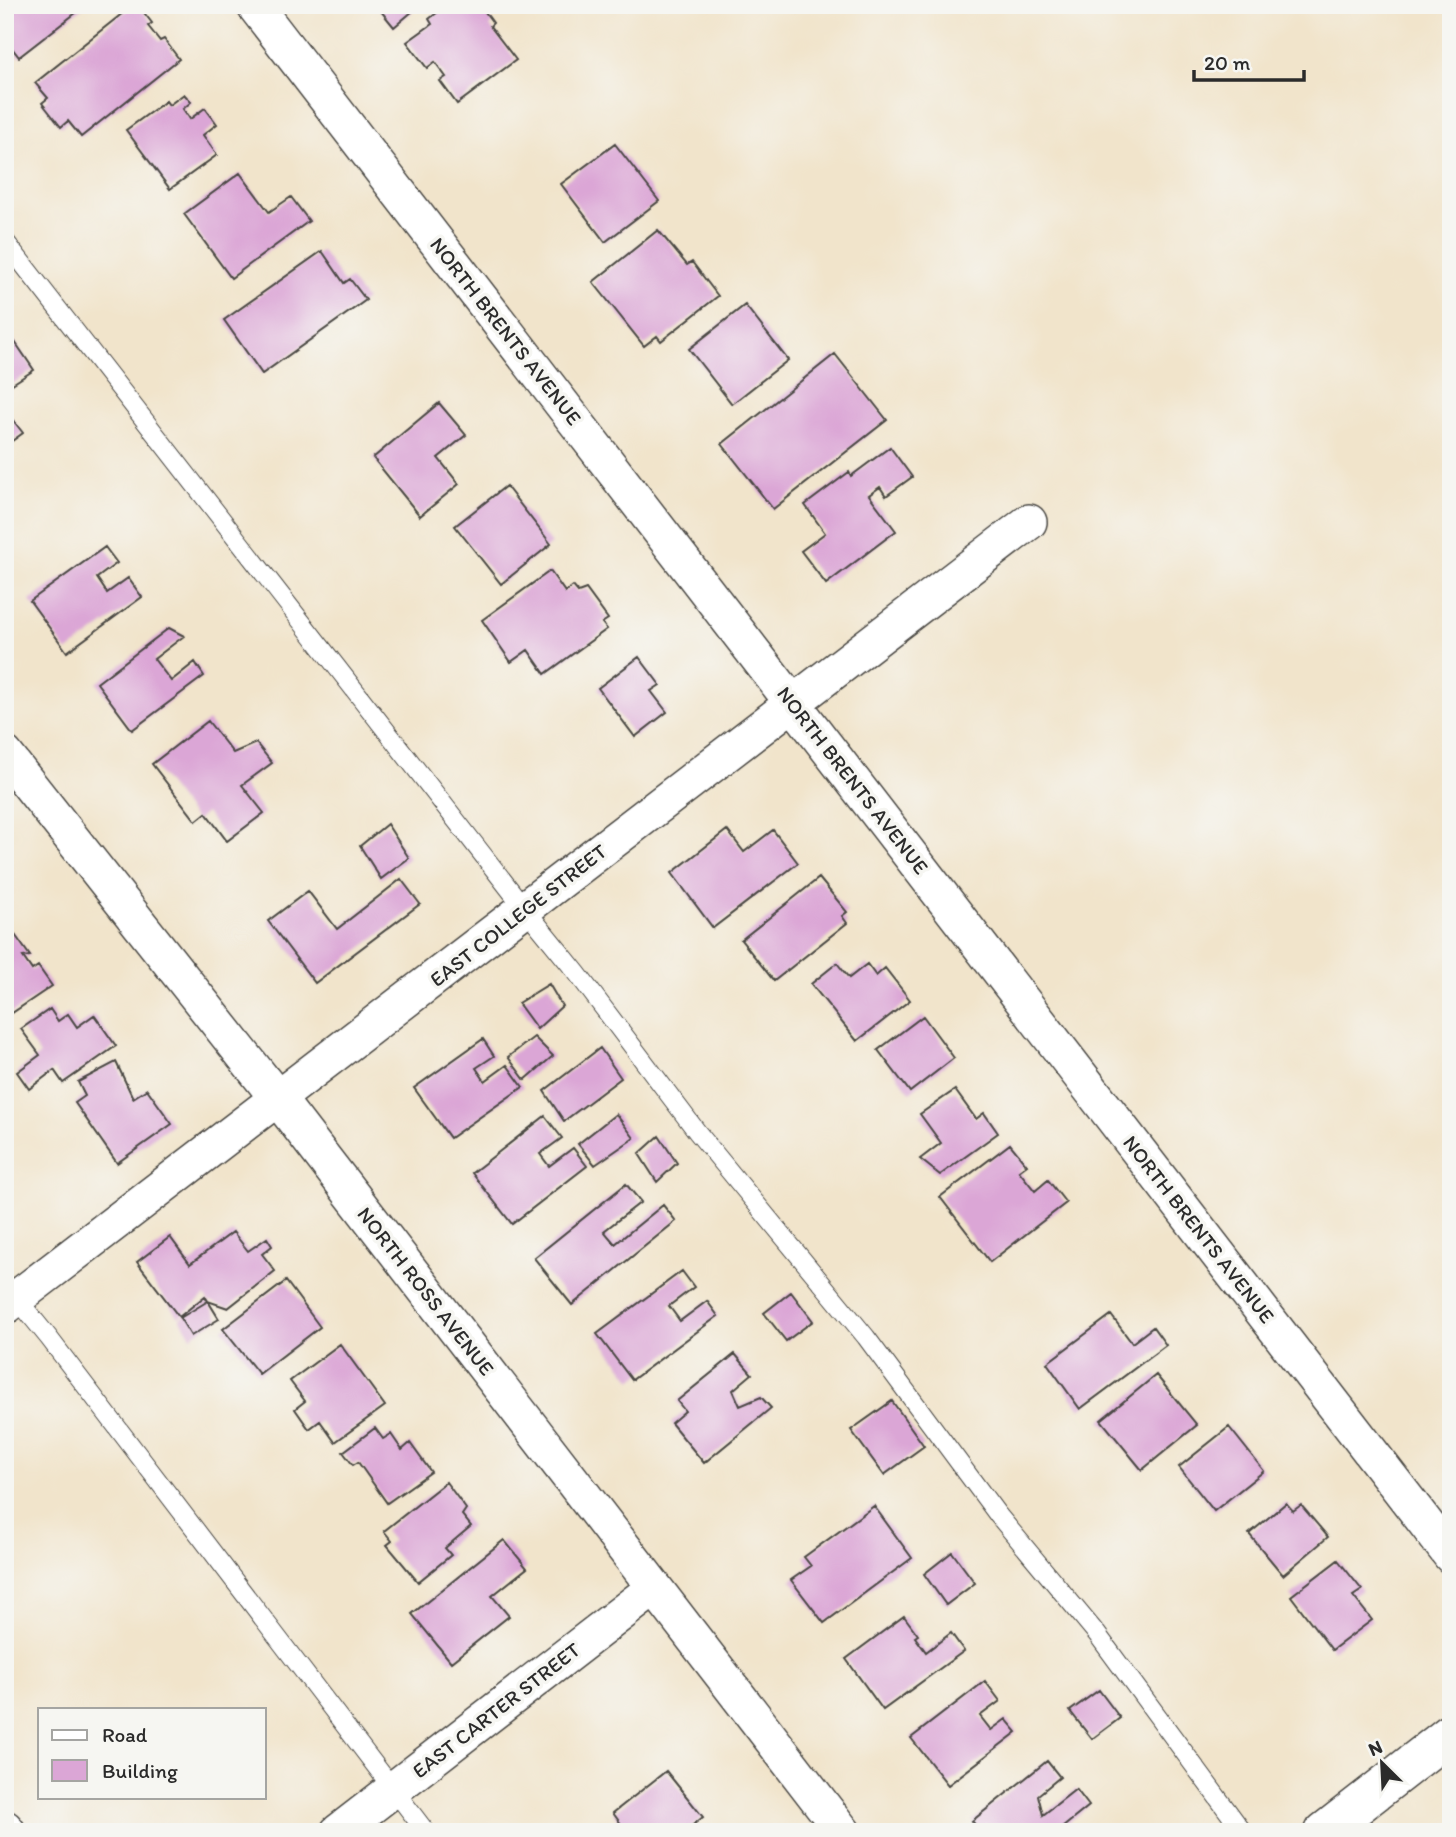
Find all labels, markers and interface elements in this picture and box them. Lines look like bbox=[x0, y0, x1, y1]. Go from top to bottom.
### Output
scale bar bbox=[1194, 38, 1304, 82]
text: 20 m bbox=[1204, 50, 1251, 75]
street label: NORTH BRENTS AVENUE bbox=[425, 232, 587, 430]
street label: NORTH BRENTS AVENUE bbox=[772, 681, 934, 879]
street label: EAST COLLEGE STREET bbox=[425, 838, 611, 992]
street label: NORTH BRENTS AVENUE bbox=[1118, 1130, 1280, 1328]
street label: NORTH ROSS AVENUE bbox=[352, 1202, 500, 1380]
street label: EAST CARTER STREET bbox=[407, 1637, 585, 1783]
legend bbox=[38, 1708, 266, 1798]
text: Road bbox=[102, 1722, 148, 1747]
north arrow bbox=[1348, 1728, 1418, 1798]
text: N bbox=[1365, 1735, 1386, 1761]
text: Building bbox=[102, 1758, 178, 1783]

